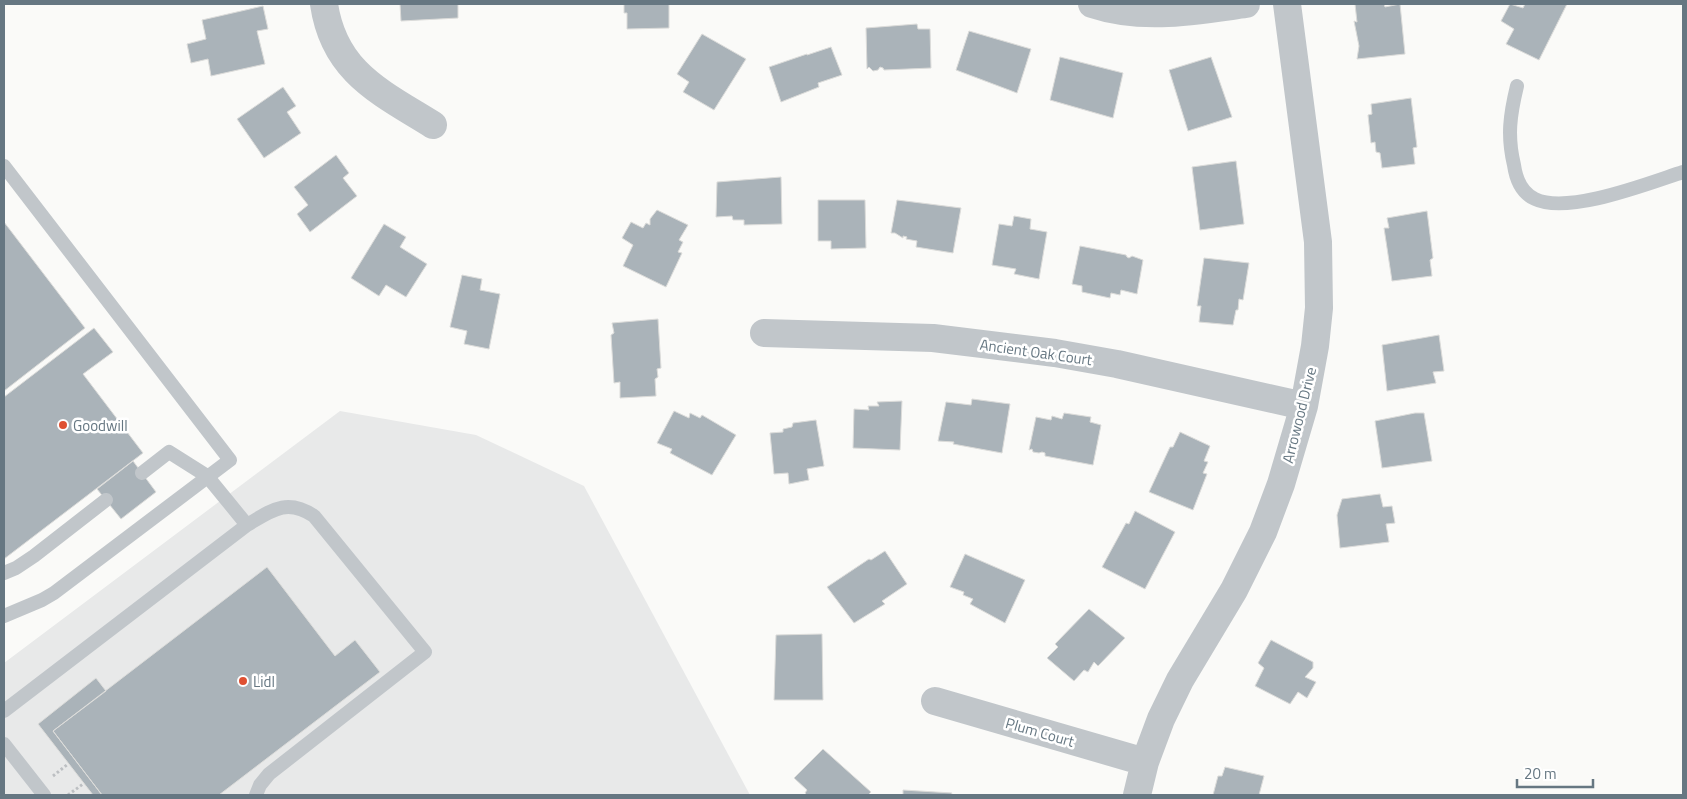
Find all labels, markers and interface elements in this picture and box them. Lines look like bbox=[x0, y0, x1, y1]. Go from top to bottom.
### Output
street label: Ancient Oak Court bbox=[978, 333, 1094, 371]
street label: Arrowood Drive bbox=[1276, 365, 1322, 465]
place label: Goodwill bbox=[73, 414, 128, 437]
marker: Goodwill bbox=[57, 419, 69, 431]
place label: Lidl bbox=[253, 670, 275, 693]
marker: Lidl bbox=[237, 675, 249, 687]
street label: Plum Court bbox=[1003, 711, 1078, 753]
scale bar bbox=[1517, 756, 1593, 788]
text: 20 m bbox=[1524, 762, 1557, 785]

